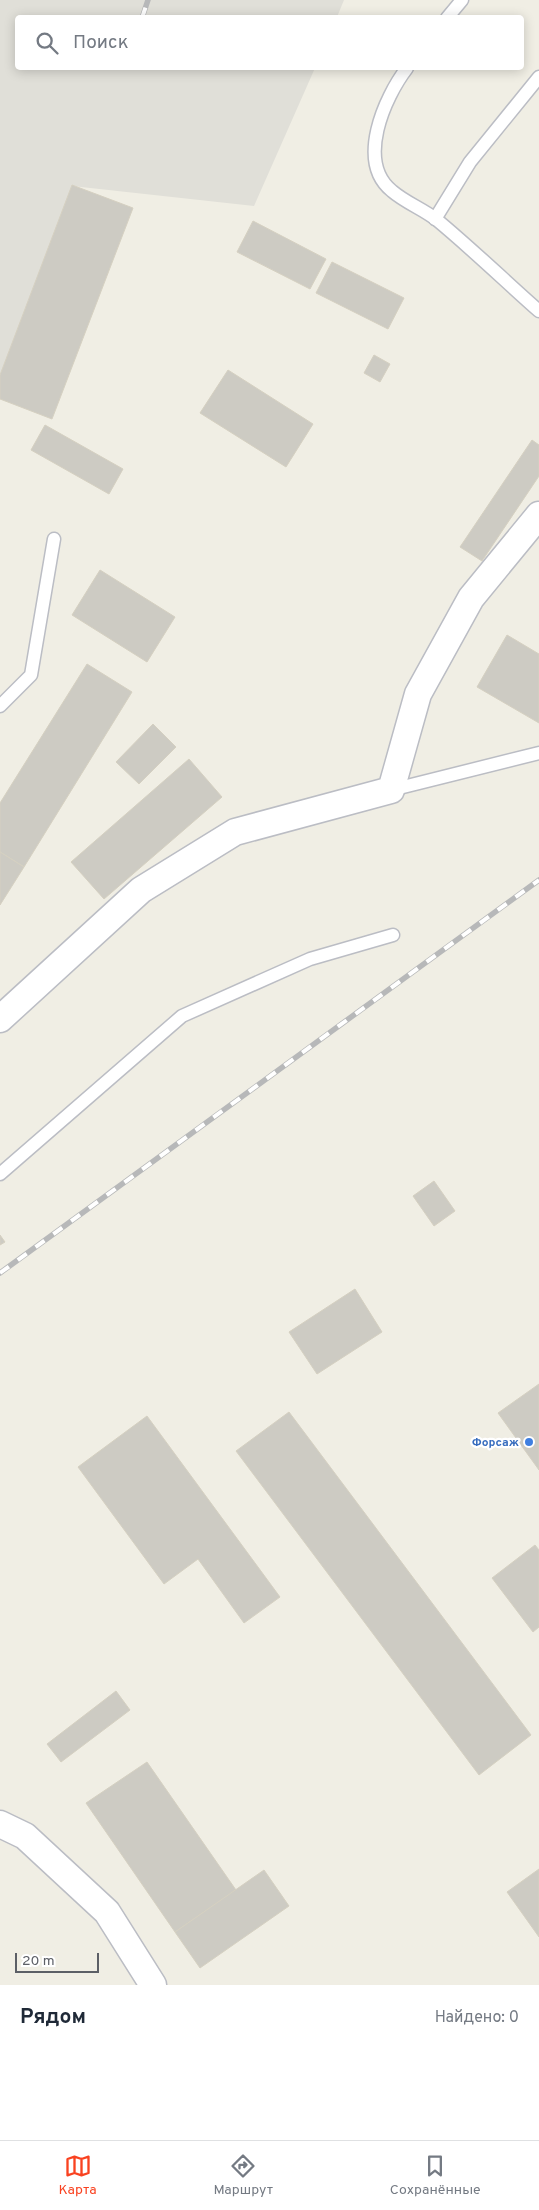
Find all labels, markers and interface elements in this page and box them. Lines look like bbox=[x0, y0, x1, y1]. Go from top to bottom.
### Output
search box bbox=[15, 15, 524, 70]
icon: search bbox=[33, 29, 61, 57]
text: Поиск bbox=[73, 31, 129, 55]
place label: Форсаж bbox=[472, 1435, 519, 1451]
marker: Форсаж bbox=[523, 1436, 535, 1448]
scale bar bbox=[15, 1950, 99, 1973]
text: 20 m bbox=[22, 1953, 55, 1970]
text: Рядом bbox=[20, 2004, 86, 2031]
text: Найдено: 0 bbox=[435, 2008, 519, 2028]
tab: Карта bbox=[58, 2152, 97, 2199]
tab: Маршрут bbox=[213, 2152, 273, 2199]
tab: Сохранённые bbox=[390, 2152, 481, 2199]

